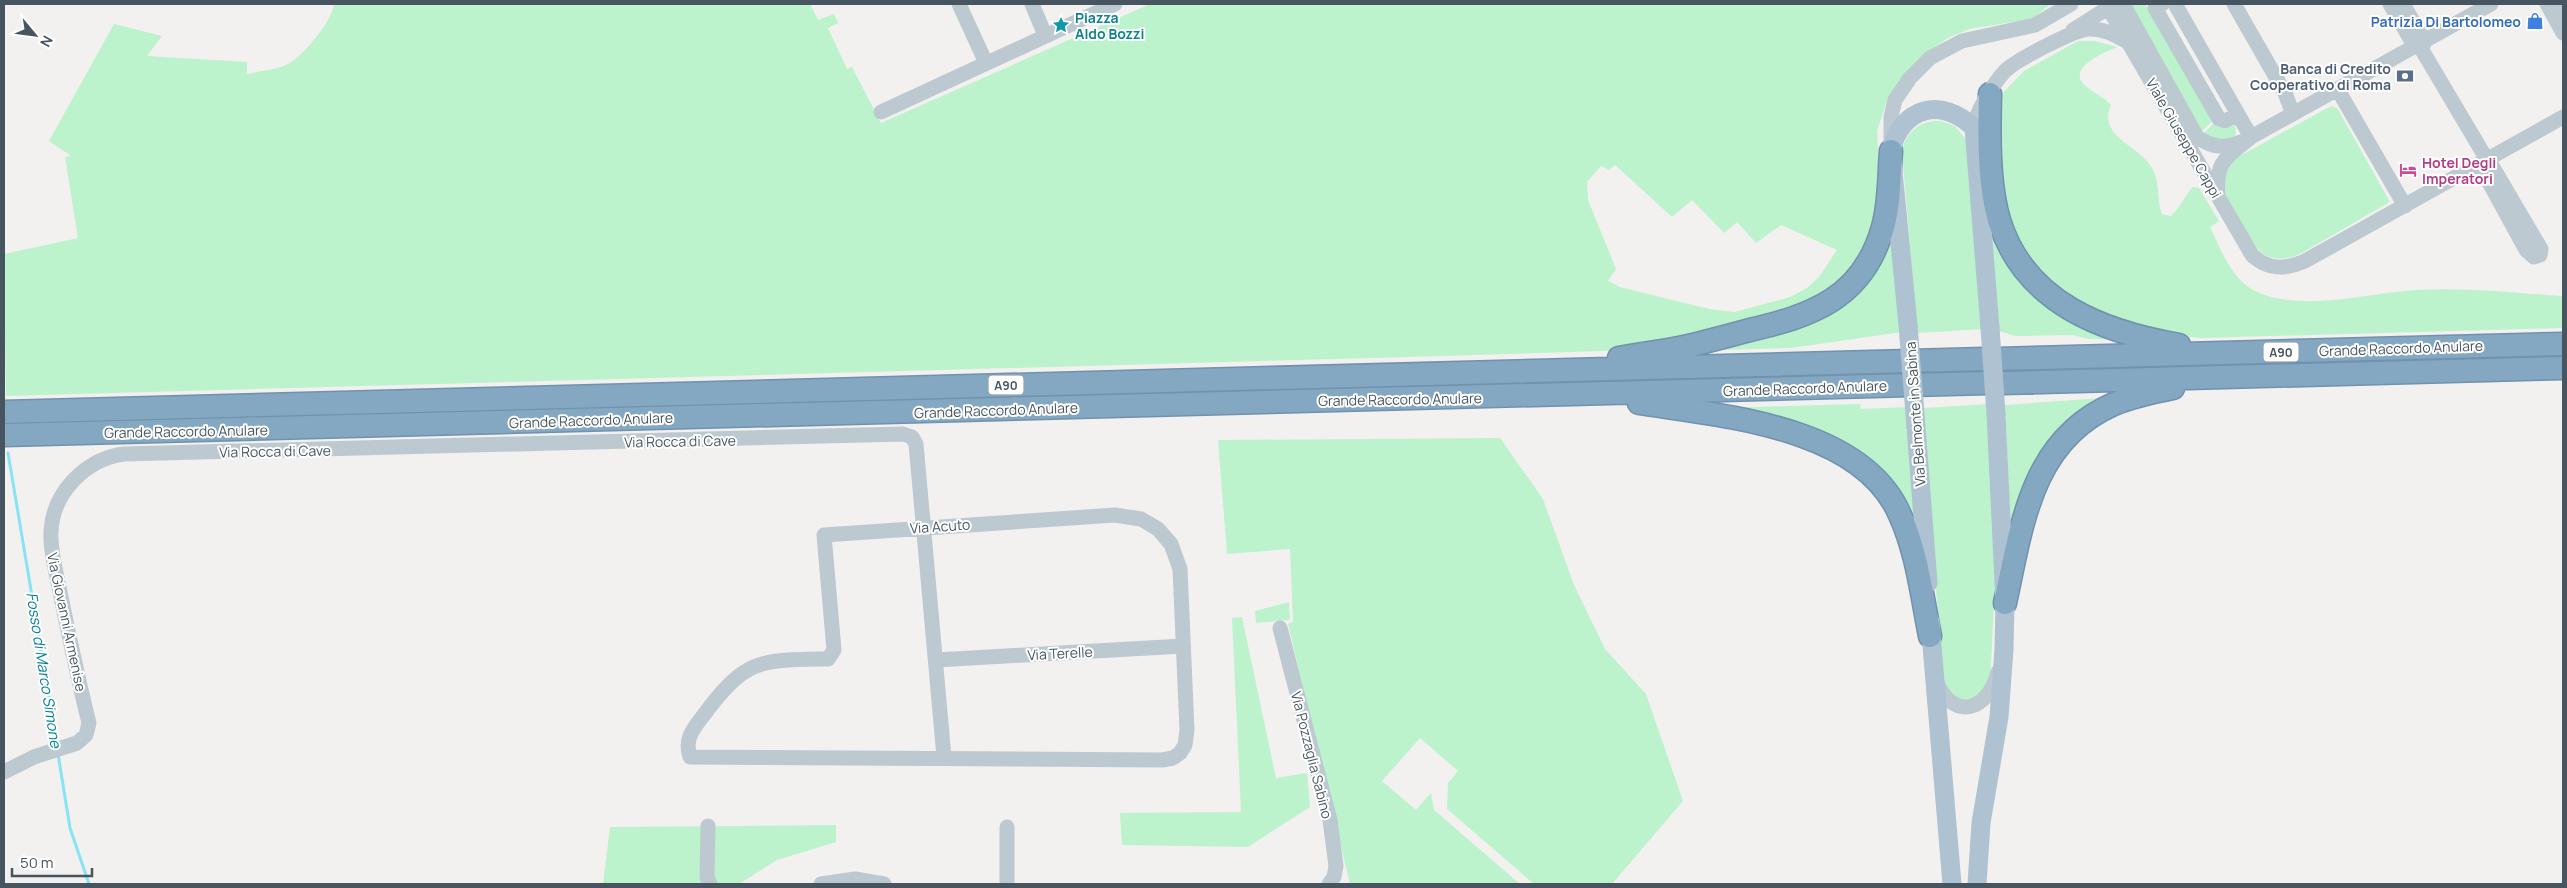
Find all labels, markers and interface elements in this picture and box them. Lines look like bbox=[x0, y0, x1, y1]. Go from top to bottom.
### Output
place label: Piazza Aldo Bozzi bbox=[1075, 8, 1144, 43]
north arrow bbox=[10, 10, 60, 60]
shop icon: Patrizia Di Bartolomeo bbox=[2525, 11, 2545, 31]
place label: Patrizia Di Bartolomeo bbox=[2371, 12, 2521, 31]
place icon: Piazza Aldo Bozzi bbox=[1051, 15, 1071, 35]
text: N bbox=[36, 33, 58, 51]
place label: Banca di Credito Cooperativo di Roma bbox=[2250, 59, 2391, 94]
bank icon: Banca di Credito Cooperativo di Roma bbox=[2395, 66, 2415, 86]
street label: Viale Giuseppe Cappi bbox=[2142, 75, 2226, 201]
place label: Hotel Degli Imperatori bbox=[2422, 153, 2496, 188]
hotel icon: Hotel Degli Imperatori bbox=[2398, 160, 2418, 180]
street label: Grande Raccordo Anulare bbox=[2319, 336, 2483, 360]
street label: Via Belmonte in Sabina bbox=[1900, 341, 1930, 487]
road number: A90 bbox=[2264, 342, 2298, 362]
road number: A90 bbox=[988, 376, 1024, 394]
street label: Grande Raccordo Anulare bbox=[1723, 376, 1887, 400]
street label: Grande Raccordo Anulare bbox=[1318, 388, 1482, 410]
street label: Grande Raccordo Anulare bbox=[914, 398, 1078, 422]
street label: Grande Raccordo Anulare bbox=[509, 408, 673, 432]
street label: Grande Raccordo Anulare bbox=[104, 420, 268, 442]
street label: Via Rocca di Cave bbox=[624, 431, 736, 451]
street label: Via Rocca di Cave bbox=[219, 441, 331, 461]
street label: Via Acuto bbox=[909, 514, 971, 538]
street label: Via Giovanni Armenise bbox=[43, 551, 91, 693]
water label: Fosso di Marco Simone bbox=[21, 591, 67, 750]
street label: Via Terelle bbox=[1027, 642, 1093, 664]
street label: Via Pozzaglia Sabino bbox=[1287, 689, 1337, 821]
scale bar bbox=[12, 846, 92, 878]
text: 50 m bbox=[20, 852, 54, 873]

